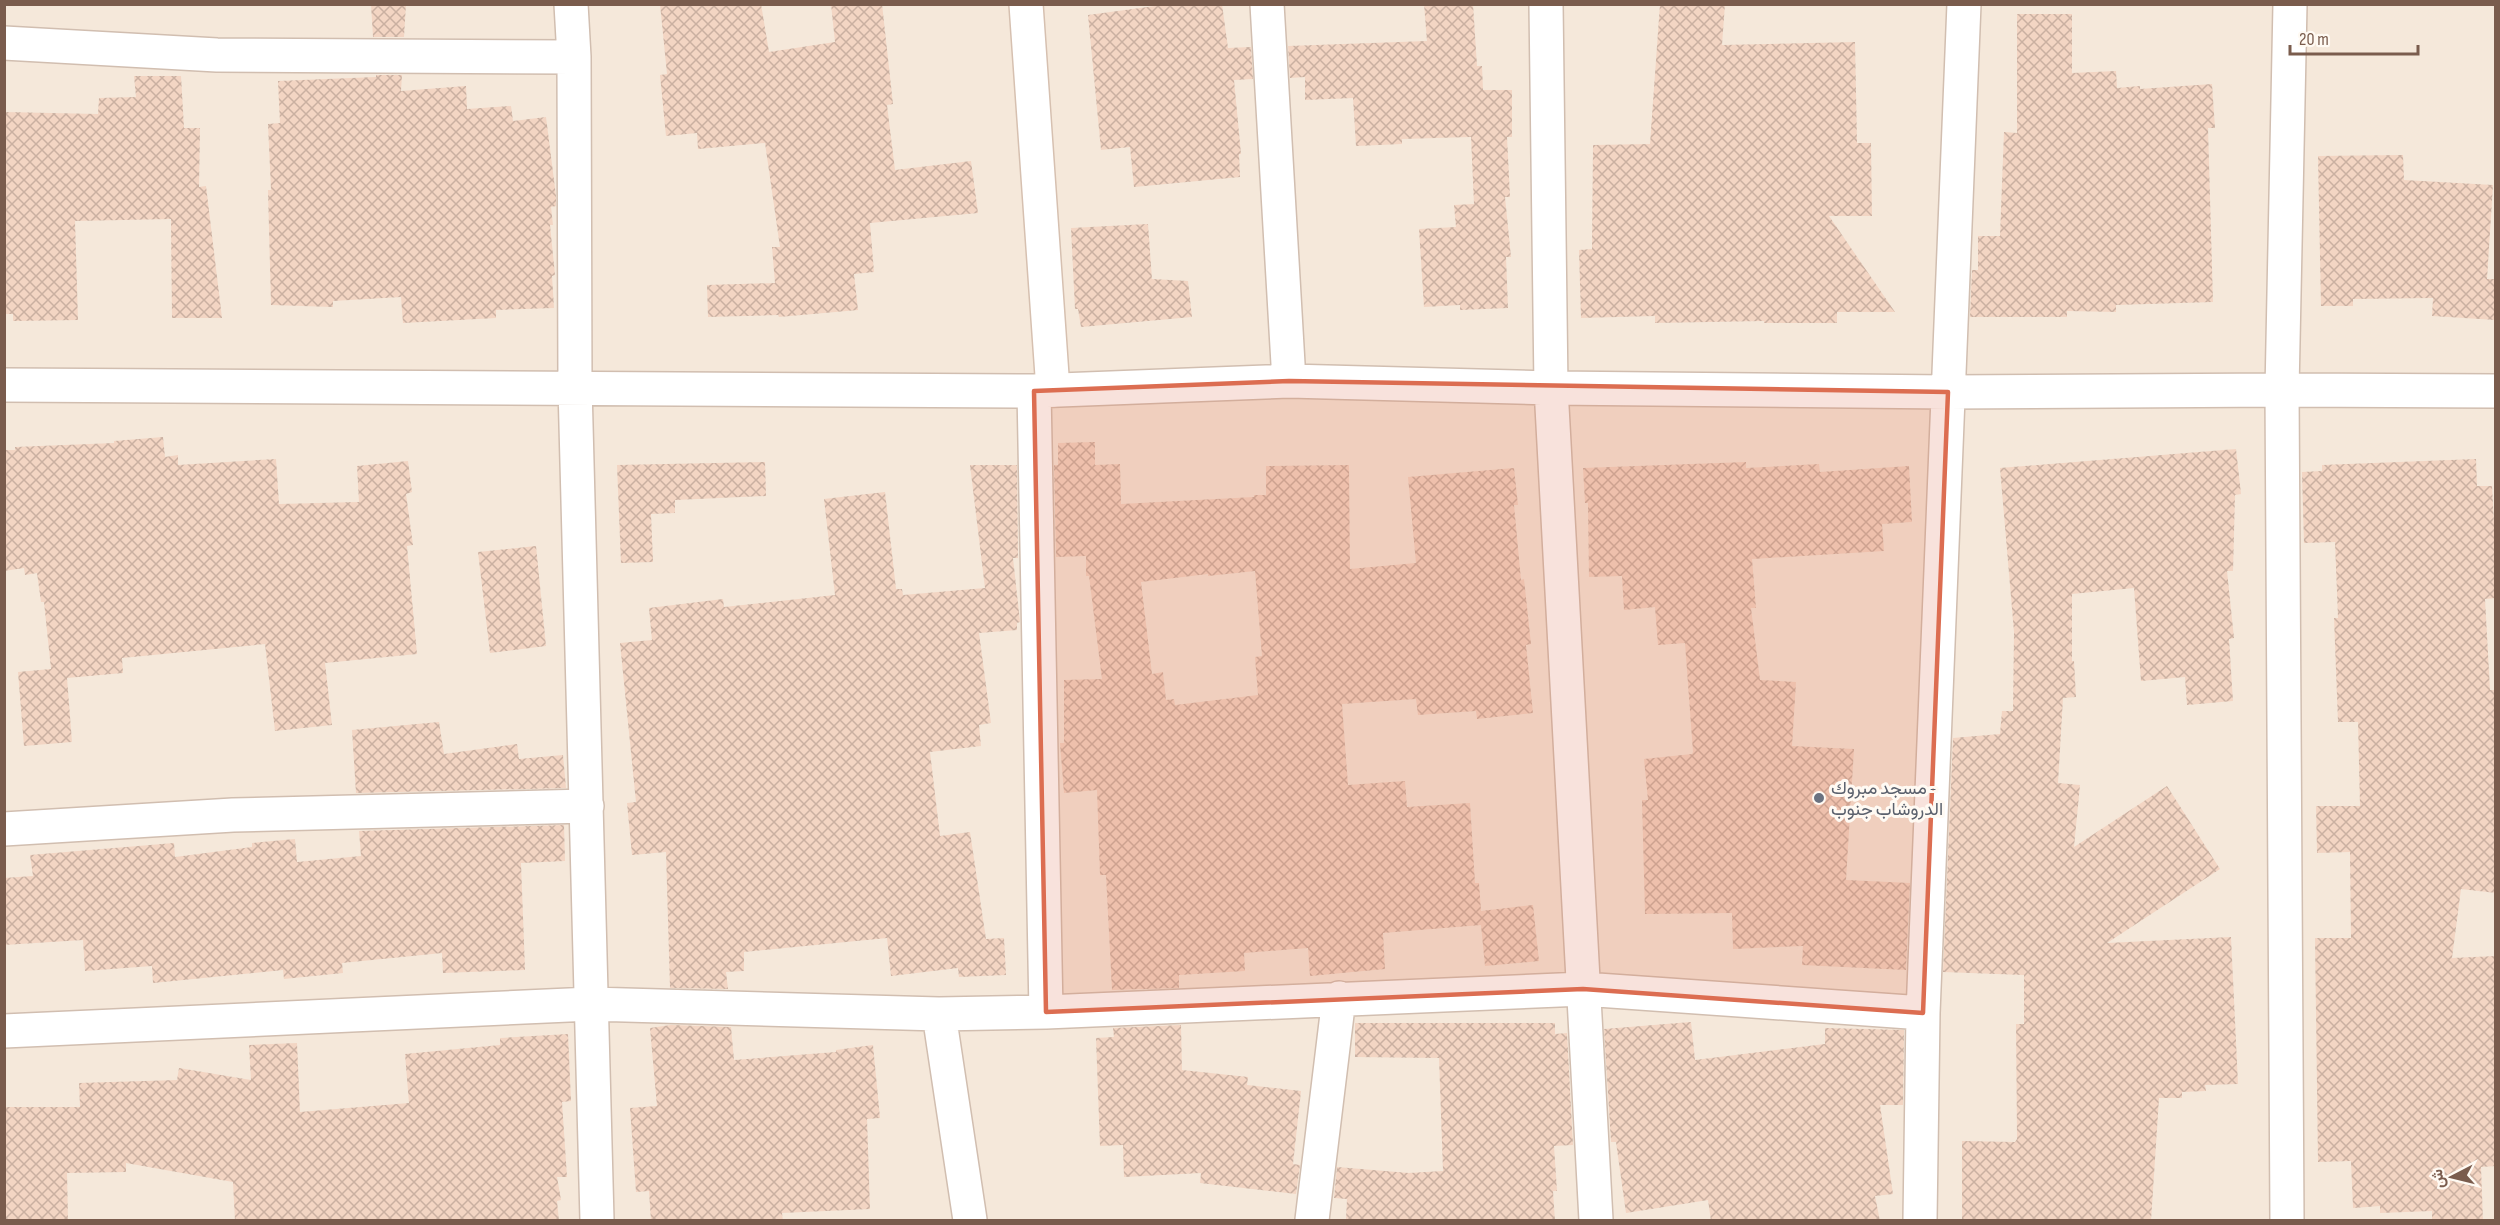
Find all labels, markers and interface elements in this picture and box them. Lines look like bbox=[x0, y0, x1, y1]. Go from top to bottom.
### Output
scale bar bbox=[2290, 18, 2418, 56]
text: 20 m bbox=[2299, 29, 2329, 50]
place label: مسجد مبروك - الدروشاب جنوب bbox=[1831, 778, 1943, 820]
marker: مسجد مبروك - الدروشاب جنوب bbox=[1812, 791, 1826, 805]
north arrow bbox=[2422, 1147, 2482, 1207]
text: ش bbox=[2428, 1168, 2449, 1189]

